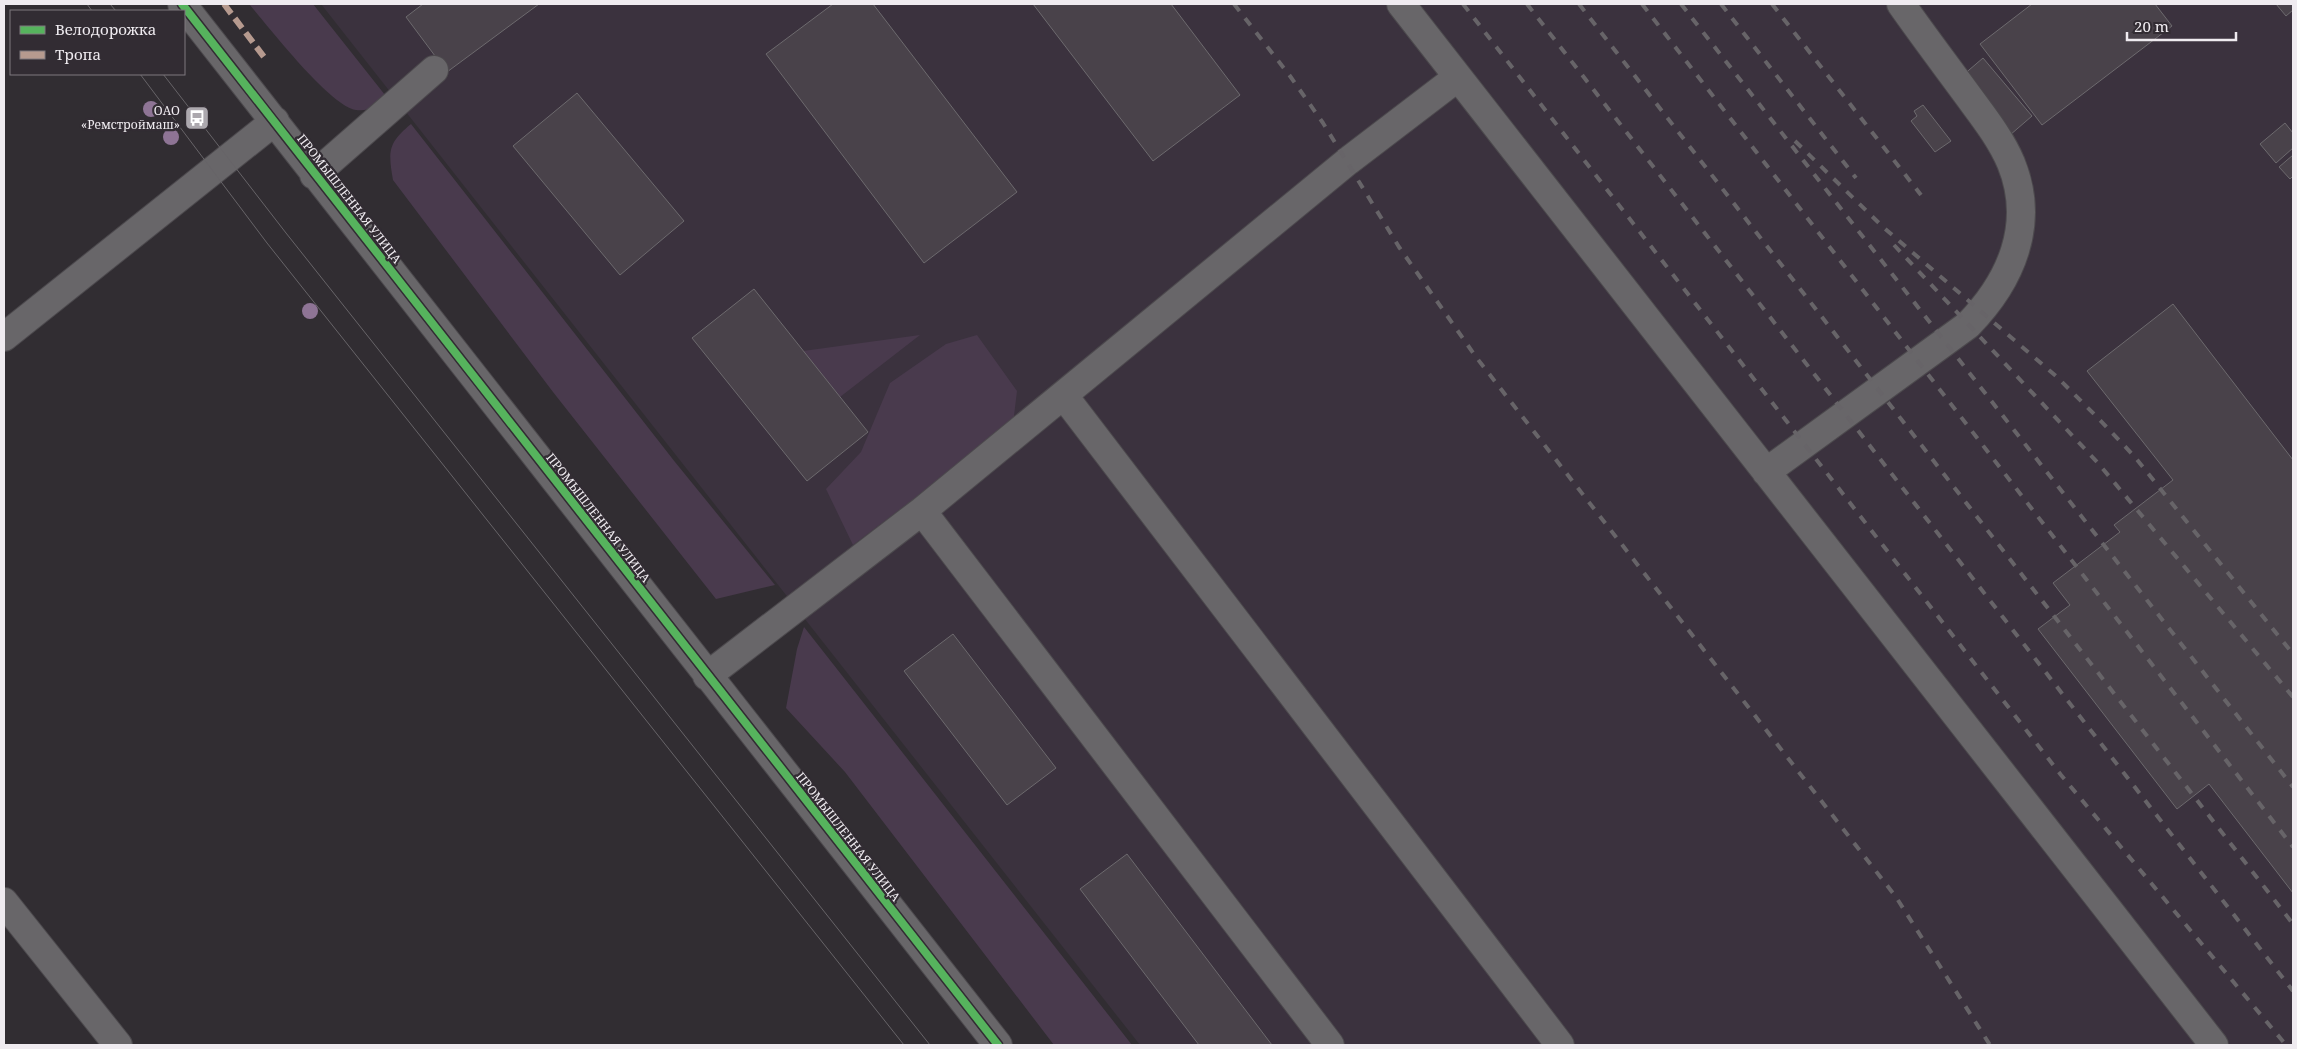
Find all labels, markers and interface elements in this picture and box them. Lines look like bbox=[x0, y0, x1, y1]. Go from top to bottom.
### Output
legend bbox=[10, 10, 185, 75]
scale bar bbox=[2127, 10, 2236, 42]
text: 20 m bbox=[2134, 16, 2169, 36]
text: Велодорожка bbox=[55, 19, 156, 39]
text: Тропа bbox=[55, 44, 101, 64]
place label: ОАО «Ремстроймаш» bbox=[81, 102, 180, 133]
bus stop icon: ОАО «Ремстроймаш» bbox=[184, 105, 210, 131]
street label: ПРОМЫШЛЕННАЯ УЛИЦА bbox=[293, 130, 406, 267]
street label: ПРОМЫШЛЕННАЯ УЛИЦА bbox=[542, 449, 655, 586]
street label: ПРОМЫШЛЕННАЯ УЛИЦА bbox=[792, 768, 905, 905]

